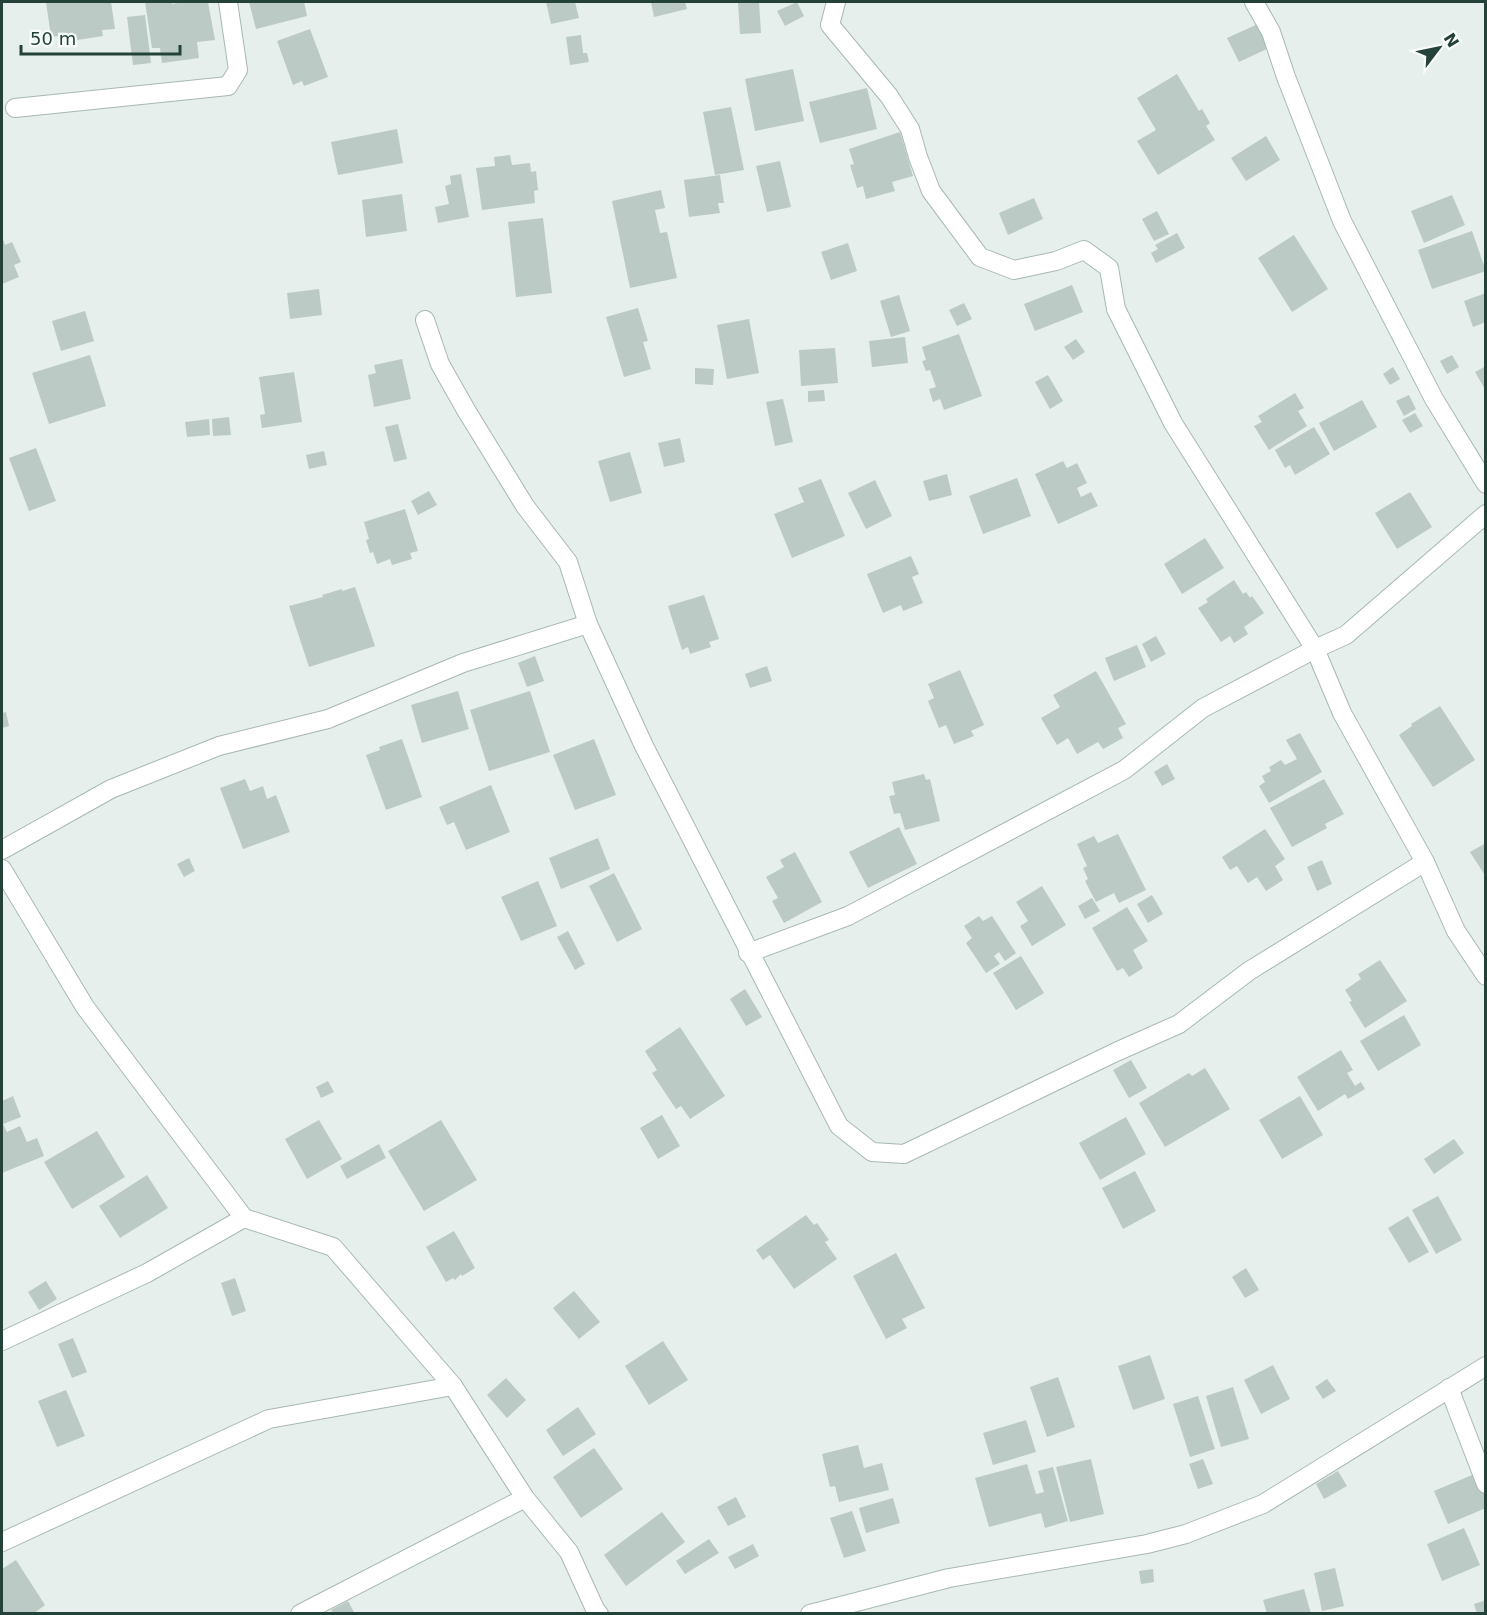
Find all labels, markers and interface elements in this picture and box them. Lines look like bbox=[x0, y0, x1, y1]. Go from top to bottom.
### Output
scale bar bbox=[21, 18, 180, 56]
north arrow bbox=[1409, 18, 1469, 78]
text: 50 m bbox=[30, 28, 76, 49]
text: N bbox=[1440, 30, 1463, 51]

